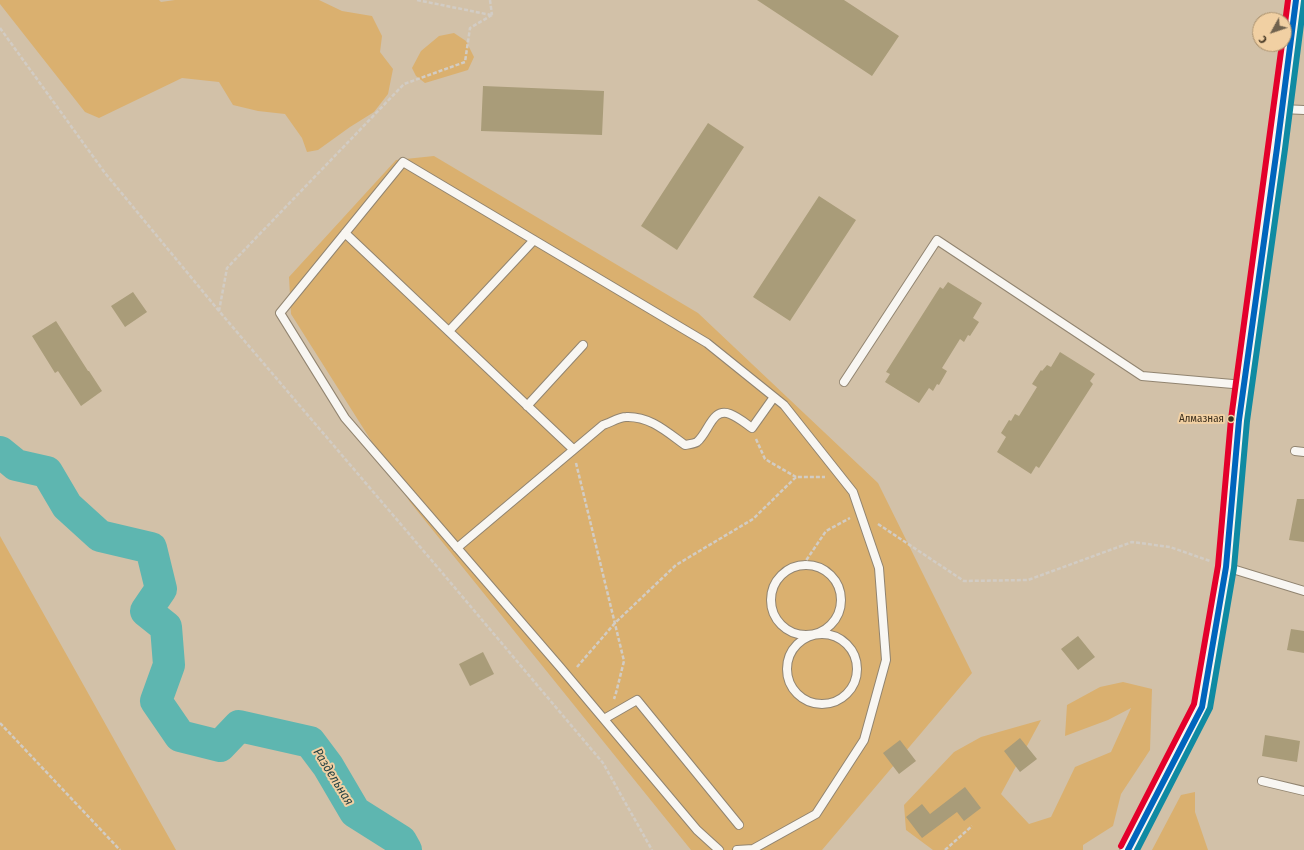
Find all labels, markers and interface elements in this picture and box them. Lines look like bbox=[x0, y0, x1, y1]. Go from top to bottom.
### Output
north arrow bbox=[1252, 12, 1292, 52]
text: С bbox=[1256, 33, 1270, 46]
place label: Алмазная bbox=[1179, 412, 1224, 426]
marker: Алмазная bbox=[1226, 414, 1236, 424]
water label: Раздельная bbox=[309, 746, 357, 808]

